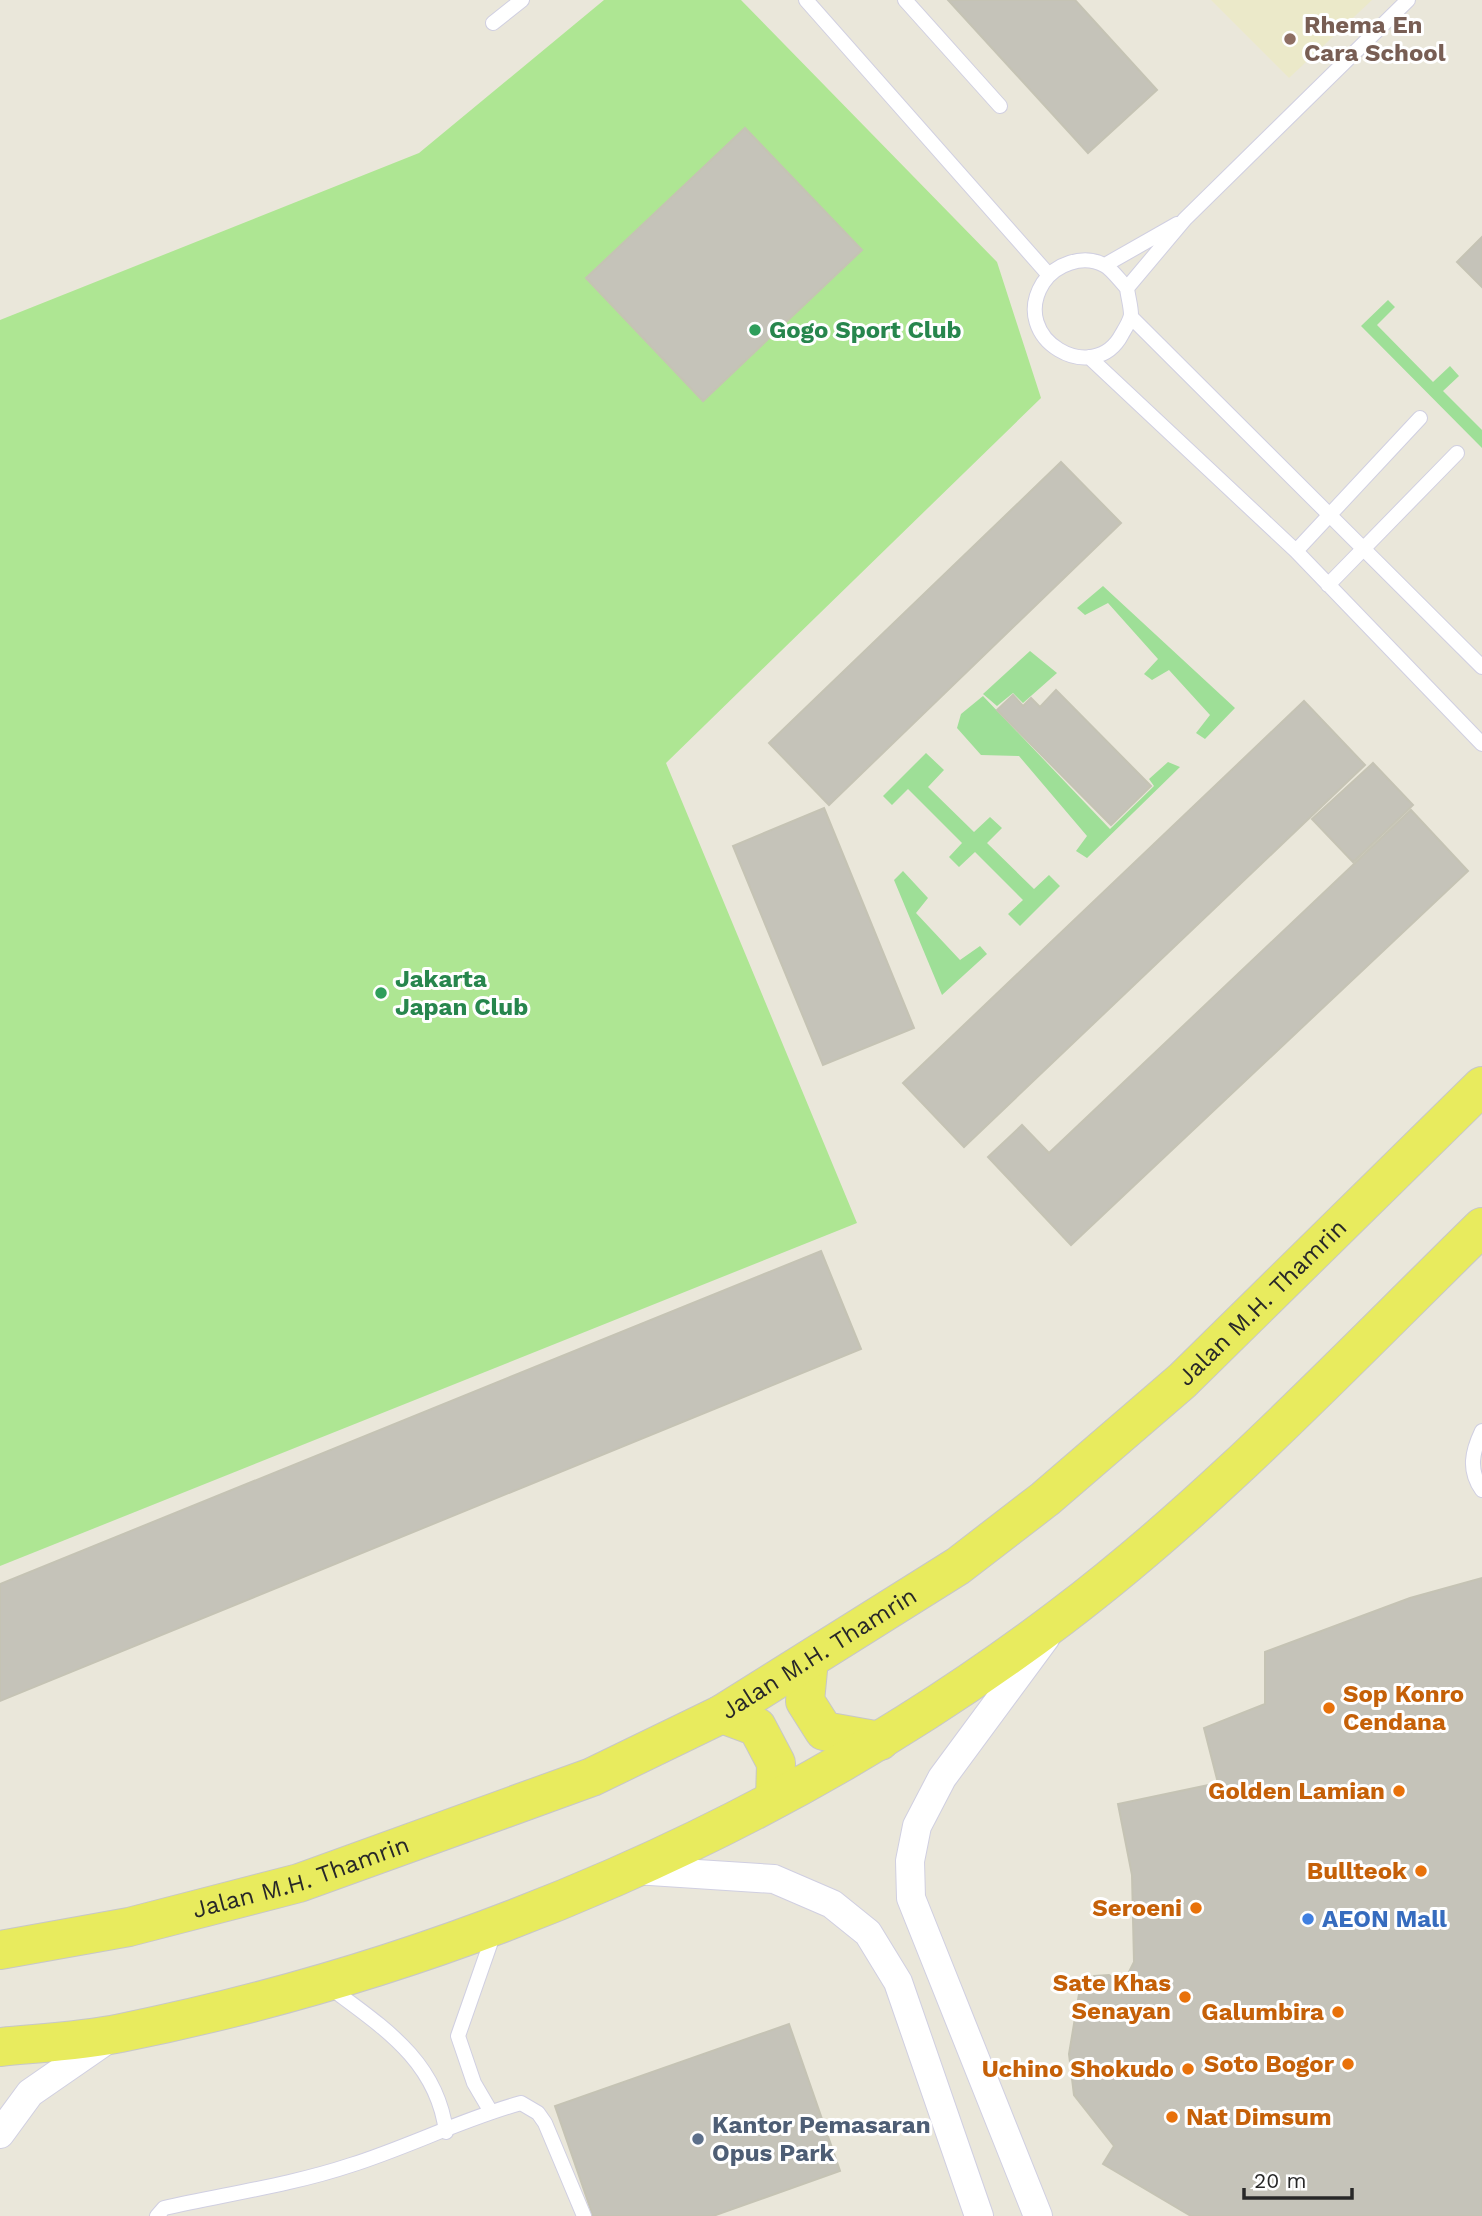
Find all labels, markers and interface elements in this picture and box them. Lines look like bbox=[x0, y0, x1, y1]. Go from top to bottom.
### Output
place label: Rhema En Cara School bbox=[1304, 11, 1446, 67]
marker: Rhema En Cara School bbox=[1282, 31, 1298, 47]
place label: Gogo Sport Club bbox=[769, 316, 962, 344]
marker: Gogo Sport Club bbox=[747, 322, 763, 338]
place label: Jakarta Japan Club bbox=[395, 965, 528, 1021]
marker: Jakarta Japan Club bbox=[373, 985, 389, 1001]
street label: Jalan M.H. Thamrin bbox=[1172, 1213, 1352, 1391]
street label: Jalan M.H. Thamrin bbox=[716, 1581, 922, 1725]
place label: Sop Konro Cendana bbox=[1343, 1680, 1464, 1736]
marker: Sop Konro Cendana bbox=[1321, 1700, 1337, 1716]
place label: Golden Lamian bbox=[1208, 1777, 1385, 1805]
marker: Golden Lamian bbox=[1391, 1783, 1407, 1799]
street label: Jalan M.H. Thamrin bbox=[190, 1830, 413, 1924]
place label: Bullteok bbox=[1307, 1857, 1407, 1885]
marker: Bullteok bbox=[1413, 1863, 1429, 1879]
place label: Seroeni bbox=[1092, 1894, 1182, 1922]
marker: Seroeni bbox=[1188, 1900, 1204, 1916]
place label: AEON Mall bbox=[1322, 1905, 1447, 1933]
marker: AEON Mall bbox=[1300, 1911, 1316, 1927]
place label: Sate Khas Senayan bbox=[1053, 1969, 1171, 2025]
marker: Sate Khas Senayan bbox=[1177, 1989, 1193, 2005]
place label: Galumbira bbox=[1201, 1998, 1324, 2026]
marker: Galumbira bbox=[1330, 2004, 1346, 2020]
place label: Soto Bogor bbox=[1204, 2050, 1335, 2078]
place label: Uchino Shokudo bbox=[982, 2055, 1174, 2083]
marker: Soto Bogor bbox=[1340, 2056, 1356, 2072]
marker: Uchino Shokudo bbox=[1180, 2061, 1196, 2077]
place label: Nat Dimsum bbox=[1186, 2103, 1331, 2131]
marker: Nat Dimsum bbox=[1164, 2109, 1180, 2125]
place label: Kantor Pemasaran Opus Park bbox=[712, 2111, 931, 2167]
marker: Kantor Pemasaran Opus Park bbox=[690, 2131, 706, 2147]
scale bar bbox=[1244, 2156, 1352, 2200]
text: 20 m bbox=[1254, 2168, 1306, 2193]

